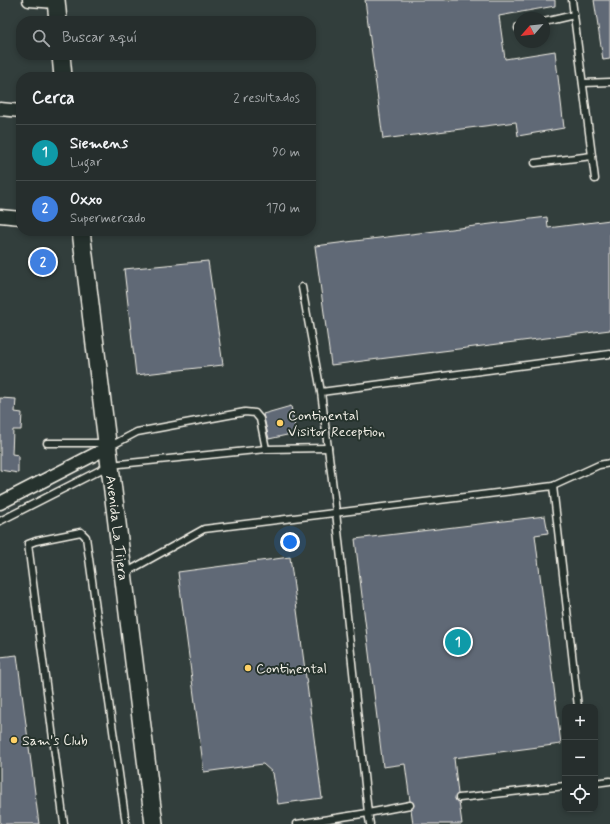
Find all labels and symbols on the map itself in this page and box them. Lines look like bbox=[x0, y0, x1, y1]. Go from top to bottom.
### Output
north arrow bbox=[514, 12, 550, 48]
pin: 2 bbox=[30, 247, 56, 277]
place label: Continental Visitor Reception bbox=[288, 407, 385, 441]
marker: Continental Visitor Reception bbox=[275, 418, 285, 428]
street label: Avenida La Tijera bbox=[101, 474, 132, 582]
your location bbox=[280, 532, 300, 552]
pin: 1 bbox=[445, 627, 471, 657]
place label: Continental bbox=[256, 660, 327, 678]
marker: Continental bbox=[243, 663, 253, 673]
place label: Sam's Club bbox=[22, 732, 88, 750]
marker: Sam's Club bbox=[9, 735, 19, 745]

